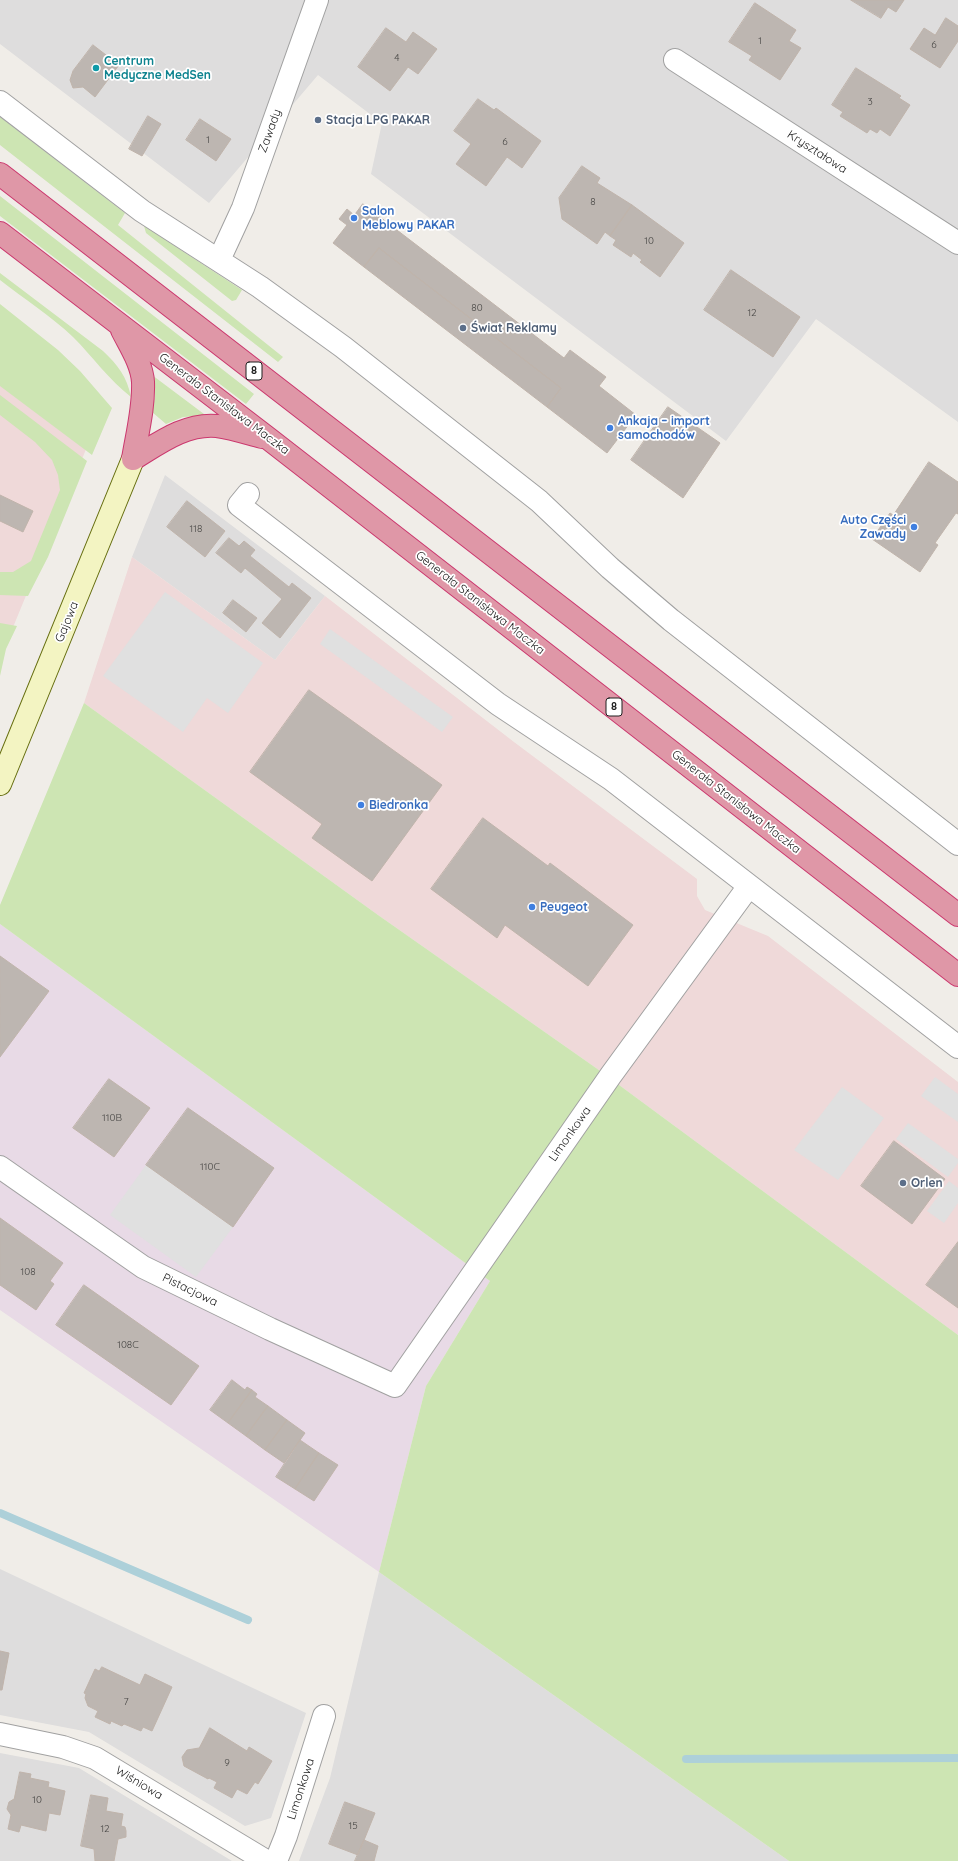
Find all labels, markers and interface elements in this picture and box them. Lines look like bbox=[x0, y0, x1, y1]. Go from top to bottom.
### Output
house number: 1 bbox=[758, 35, 762, 47]
house number: 6 bbox=[931, 39, 937, 51]
house number: 4 bbox=[394, 52, 400, 64]
place label: Centrum Medyczne MedSen bbox=[104, 54, 211, 82]
marker: Centrum Medyczne MedSen bbox=[91, 63, 101, 73]
house number: 3 bbox=[867, 96, 873, 108]
street label: Zawady bbox=[255, 107, 285, 155]
place label: Stacja LPG PAKAR bbox=[326, 113, 430, 127]
marker: Stacja LPG PAKAR bbox=[313, 115, 323, 125]
street label: Kryształowa bbox=[784, 127, 850, 177]
house number: 1 bbox=[206, 134, 210, 146]
house number: 6 bbox=[502, 136, 508, 148]
house number: 8 bbox=[590, 196, 596, 208]
place label: Salon Meblowy PAKAR bbox=[362, 204, 455, 232]
marker: Salon Meblowy PAKAR bbox=[349, 213, 359, 223]
house number: 10 bbox=[644, 235, 654, 247]
house number: 80 bbox=[471, 302, 483, 314]
house number: 12 bbox=[747, 307, 757, 319]
place label: Świat Reklamy bbox=[471, 321, 557, 335]
marker: Świat Reklamy bbox=[458, 323, 468, 333]
street label: Generała Stanisława Maczka bbox=[156, 350, 292, 458]
road number: 8 bbox=[246, 362, 262, 380]
place label: Ankaja – import samochodów bbox=[618, 414, 710, 442]
marker: Ankaja – import samochodów bbox=[605, 423, 615, 433]
place label: Auto Części Zawady bbox=[841, 513, 906, 541]
marker: Auto Części Zawady bbox=[909, 522, 919, 532]
house number: 118 bbox=[190, 523, 202, 535]
street label: Generała Stanisława Maczka bbox=[413, 548, 547, 658]
street label: Gajowa bbox=[52, 600, 82, 644]
road number: 8 bbox=[606, 698, 622, 716]
street label: Generała Stanisława Maczka bbox=[669, 747, 803, 857]
place label: Biedronka bbox=[369, 798, 428, 812]
marker: Biedronka bbox=[356, 800, 366, 810]
place label: Peugeot bbox=[540, 900, 588, 914]
marker: Peugeot bbox=[527, 902, 537, 912]
street label: Limonkowa bbox=[546, 1104, 594, 1164]
house number: 110B bbox=[102, 1112, 122, 1124]
house number: 110C bbox=[200, 1161, 220, 1173]
place label: Orlen bbox=[911, 1176, 943, 1190]
marker: Orlen bbox=[898, 1178, 908, 1188]
house number: 108 bbox=[20, 1266, 36, 1278]
street label: Pistacjowa bbox=[160, 1270, 220, 1310]
house number: 108C bbox=[117, 1339, 139, 1351]
house number: 7 bbox=[123, 1696, 129, 1708]
street label: Limonkowa bbox=[284, 1756, 318, 1822]
house number: 9 bbox=[224, 1757, 230, 1769]
street label: Wiśniowa bbox=[113, 1763, 165, 1803]
house number: 10 bbox=[32, 1794, 42, 1806]
house number: 15 bbox=[348, 1820, 358, 1832]
house number: 12 bbox=[100, 1823, 110, 1835]

